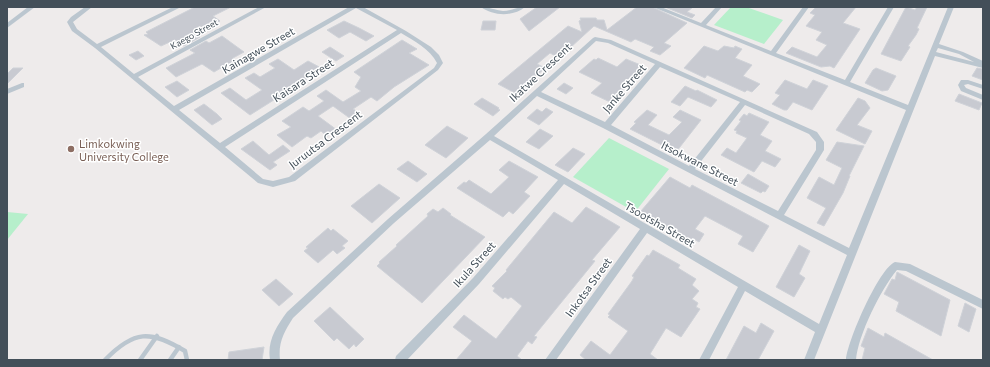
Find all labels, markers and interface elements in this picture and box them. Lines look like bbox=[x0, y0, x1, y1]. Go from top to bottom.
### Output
street label: Kaego Street bbox=[168, 16, 220, 52]
street label: Kainagwe Street bbox=[219, 24, 297, 76]
street label: Ikatwe Crescent bbox=[506, 39, 574, 104]
street label: Kaisara Street bbox=[270, 55, 336, 105]
street label: Janke Street bbox=[599, 61, 650, 116]
street label: Juruutsa Crescent bbox=[286, 107, 365, 171]
place label: Limkokwing University College bbox=[79, 137, 169, 163]
street label: Itsokwane Street bbox=[659, 138, 741, 188]
marker: Limkokwing University College bbox=[66, 144, 76, 154]
street label: Tsootsha Street bbox=[623, 199, 698, 250]
street label: Ikula Street bbox=[450, 238, 498, 290]
street label: Inkotsa Street bbox=[562, 254, 614, 319]

